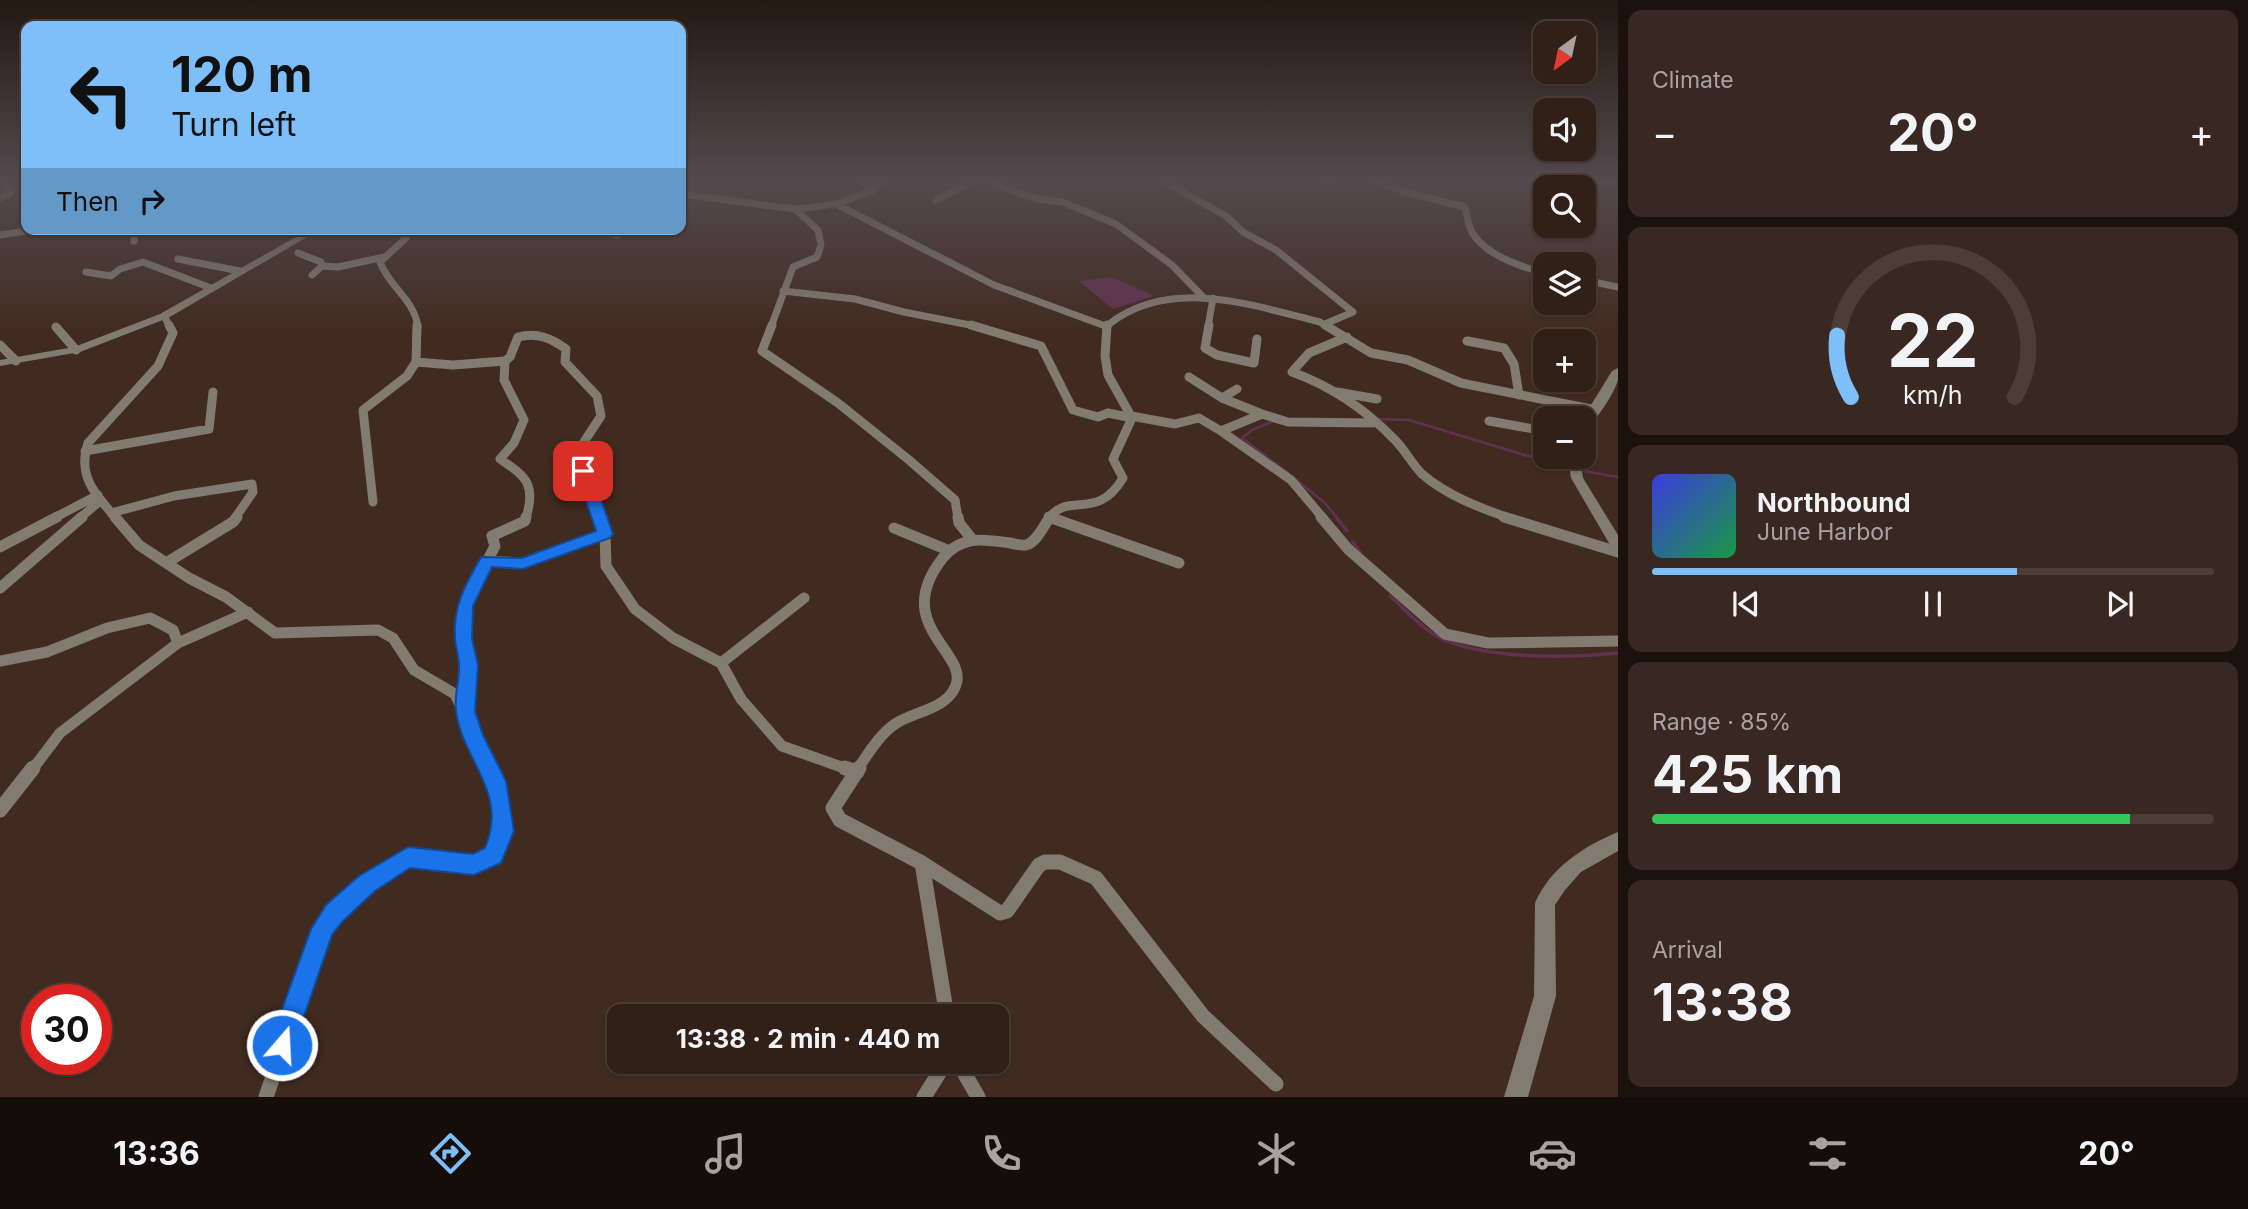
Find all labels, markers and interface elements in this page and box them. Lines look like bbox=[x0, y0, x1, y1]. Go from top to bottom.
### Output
north arrow bbox=[1533, 21, 1596, 84]
map controls bbox=[1533, 21, 1596, 469]
text: 120 m bbox=[171, 45, 312, 104]
icon: left bbox=[56, 49, 147, 140]
text: Climate bbox=[1652, 66, 1734, 94]
button: sound bbox=[1533, 98, 1596, 161]
text: 20° bbox=[1887, 101, 1979, 164]
text: Turn left bbox=[171, 105, 296, 144]
text: − bbox=[1652, 110, 1677, 156]
text: + bbox=[2189, 110, 2214, 156]
button: search bbox=[1533, 175, 1596, 238]
icon: right bbox=[133, 182, 171, 220]
text: Then bbox=[56, 186, 119, 217]
button: layers bbox=[1533, 252, 1596, 315]
text: 22 bbox=[1887, 297, 1979, 386]
button: + bbox=[1533, 329, 1596, 392]
text: km/h bbox=[1903, 380, 1963, 410]
button: − bbox=[1533, 406, 1596, 469]
pin bbox=[553, 441, 613, 501]
icon: arrive bbox=[564, 452, 602, 490]
text: Northbound bbox=[1757, 487, 1911, 518]
text: June Harbor bbox=[1757, 518, 1893, 546]
icon: previous bbox=[1727, 585, 1765, 623]
icon: pause bbox=[1914, 585, 1952, 623]
icon: next bbox=[2101, 585, 2139, 623]
text: Range · 85% bbox=[1652, 708, 1791, 736]
text: 425 km bbox=[1652, 743, 1843, 806]
text: Arrival bbox=[1652, 936, 1723, 964]
text: 13:38 bbox=[1652, 971, 1793, 1034]
speed limit sign: 30 bbox=[21, 984, 112, 1075]
position arrow bbox=[245, 1008, 319, 1082]
text: 13:38 · 2 min · 440 m bbox=[676, 1023, 940, 1054]
icon: directions bbox=[426, 1129, 475, 1178]
icon: music bbox=[701, 1129, 750, 1178]
icon: phone bbox=[977, 1129, 1026, 1178]
icon: climate bbox=[1252, 1129, 1301, 1178]
icon: car bbox=[1528, 1129, 1577, 1178]
icon: filters bbox=[1803, 1129, 1852, 1178]
text: 13:36 bbox=[113, 1134, 200, 1173]
text: 20° bbox=[2078, 1134, 2135, 1173]

